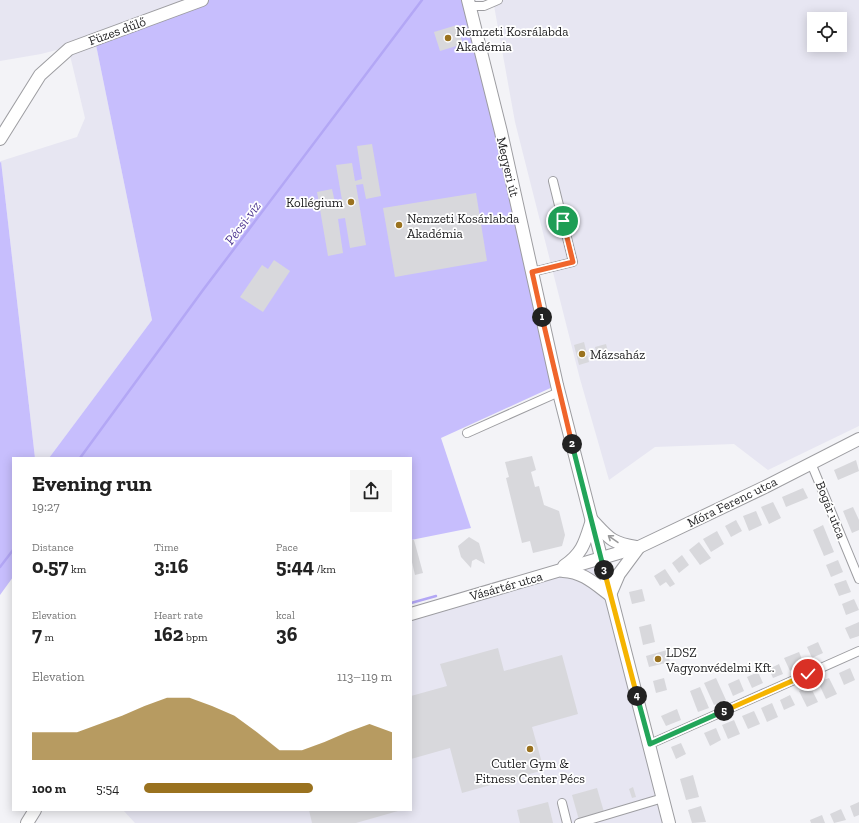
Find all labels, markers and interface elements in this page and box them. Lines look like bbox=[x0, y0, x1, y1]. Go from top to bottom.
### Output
map controls bbox=[807, 12, 847, 52]
button: locate bbox=[807, 12, 847, 52]
street label: Füzes dűlő bbox=[86, 14, 148, 48]
place label: Nemzeti Kosrálabda Akadémia bbox=[456, 24, 569, 54]
marker: Nemzeti Kosrálabda Akadémia bbox=[443, 33, 453, 43]
street label: Megyeri út bbox=[494, 136, 522, 199]
place label: Kollégium bbox=[286, 195, 344, 210]
marker: Kollégium bbox=[346, 197, 356, 207]
water label: Pécsi-víz bbox=[221, 198, 265, 248]
pin bbox=[546, 204, 580, 238]
icon: arrive bbox=[552, 210, 574, 232]
place label: Nemzeti Kosárlabda Akadémia bbox=[407, 211, 520, 241]
marker: Nemzeti Kosárlabda Akadémia bbox=[394, 220, 404, 230]
pin: 1 bbox=[532, 307, 552, 327]
text: 1 bbox=[540, 310, 544, 323]
place label: Mázsaház bbox=[590, 347, 645, 362]
marker: Mázsaház bbox=[577, 349, 587, 359]
pin: 2 bbox=[562, 434, 582, 454]
text: 2 bbox=[569, 437, 575, 450]
text: Evening run bbox=[32, 470, 152, 497]
button: share bbox=[350, 470, 392, 512]
street label: Móra Ferenc utca bbox=[685, 473, 780, 530]
street label: Bogár utca bbox=[813, 479, 850, 542]
text: 19:27 bbox=[32, 499, 60, 514]
one-way arrow bbox=[607, 535, 618, 543]
text: Distance bbox=[32, 541, 74, 554]
text: Time bbox=[154, 541, 179, 554]
text: Pace bbox=[276, 541, 298, 554]
text: 0.57 bbox=[32, 554, 68, 578]
text: 3:16 bbox=[154, 554, 188, 578]
text: 5:44 bbox=[276, 554, 314, 578]
pin: 3 bbox=[594, 560, 614, 580]
text: km bbox=[68, 563, 86, 576]
text: /km bbox=[314, 563, 336, 576]
text: 3 bbox=[601, 563, 607, 576]
street label: Vásártér utca bbox=[467, 568, 545, 604]
text: Elevation bbox=[32, 609, 76, 622]
text: Heart rate bbox=[154, 609, 203, 622]
text: kcal bbox=[276, 609, 295, 622]
text: 7 bbox=[32, 622, 42, 646]
text: 162 bbox=[154, 622, 184, 646]
text: 36 bbox=[276, 622, 297, 646]
text: m bbox=[42, 631, 54, 644]
text: bpm bbox=[184, 631, 207, 644]
place label: LDSZ Vagyonvédelmi Kft. bbox=[665, 645, 774, 675]
marker: LDSZ Vagyonvédelmi Kft. bbox=[653, 654, 663, 664]
pin bbox=[791, 657, 825, 691]
icon: check bbox=[797, 663, 819, 685]
text: Elevation bbox=[32, 669, 84, 684]
text: 113–119 m bbox=[337, 669, 392, 684]
pin: 4 bbox=[627, 686, 647, 706]
text: 4 bbox=[634, 689, 640, 702]
pin: 5 bbox=[714, 701, 734, 721]
text: 5 bbox=[721, 704, 727, 717]
marker: Cutler Gym & Fitness Center Pécs bbox=[525, 744, 535, 754]
place label: Cutler Gym & Fitness Center Pécs bbox=[475, 756, 585, 786]
text: 100 m bbox=[32, 781, 66, 796]
text: 5:54 bbox=[96, 781, 119, 796]

